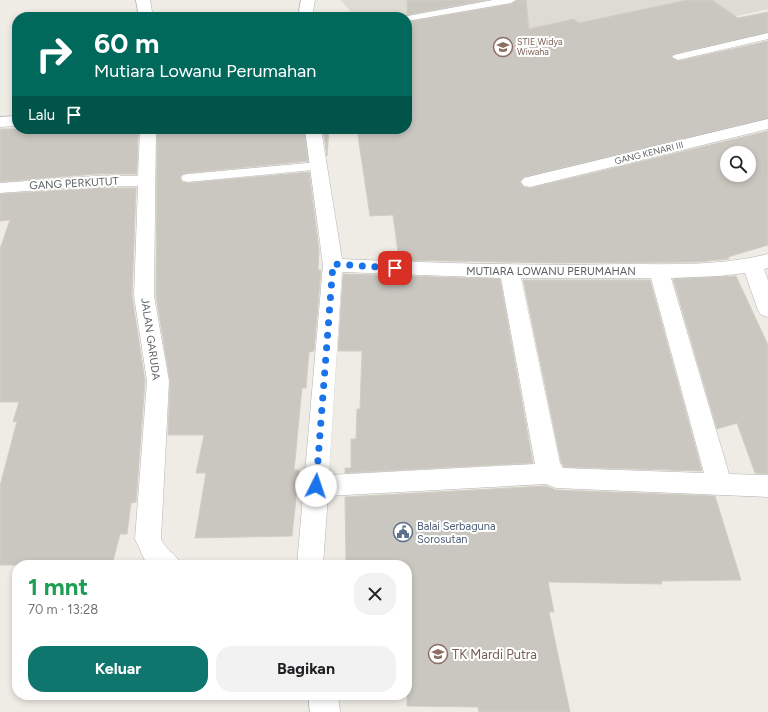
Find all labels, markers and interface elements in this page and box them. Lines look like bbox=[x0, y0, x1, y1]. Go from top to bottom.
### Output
text: 60 m bbox=[94, 26, 159, 60]
icon: right bbox=[28, 28, 80, 80]
school or university icon: STIE Widya Wiwaha bbox=[492, 36, 514, 58]
place label: STIE Widya Wiwaha bbox=[517, 36, 563, 57]
text: Mutiara Lowanu Perumahan bbox=[94, 60, 316, 82]
icon: arrive bbox=[63, 104, 85, 126]
text: Lalu bbox=[28, 106, 55, 124]
street label: GANG KENARI III bbox=[613, 139, 684, 166]
map controls bbox=[720, 146, 756, 182]
button: search bbox=[720, 146, 756, 182]
street label: GANG PERKUTUT bbox=[29, 175, 119, 192]
pin bbox=[378, 251, 412, 285]
icon: arrive bbox=[384, 257, 406, 279]
street label: MUTIARA LOWANU PERUMAHAN bbox=[466, 265, 636, 278]
street label: JALAN GARUDA bbox=[138, 297, 163, 382]
position arrow bbox=[295, 465, 337, 507]
place label: Balai Serbaguna Sorosutan bbox=[417, 520, 496, 546]
public building icon: Balai Serbaguna Sorosutan bbox=[392, 521, 414, 543]
text: 1 mnt bbox=[28, 572, 88, 601]
button: close bbox=[354, 573, 396, 615]
text: 70 m · 13:28 bbox=[28, 602, 98, 617]
school or university icon: TK Mardi Putra bbox=[427, 643, 449, 665]
button: Keluar bbox=[28, 646, 208, 692]
button: Bagikan bbox=[216, 646, 396, 692]
place label: TK Mardi Putra bbox=[452, 647, 537, 662]

